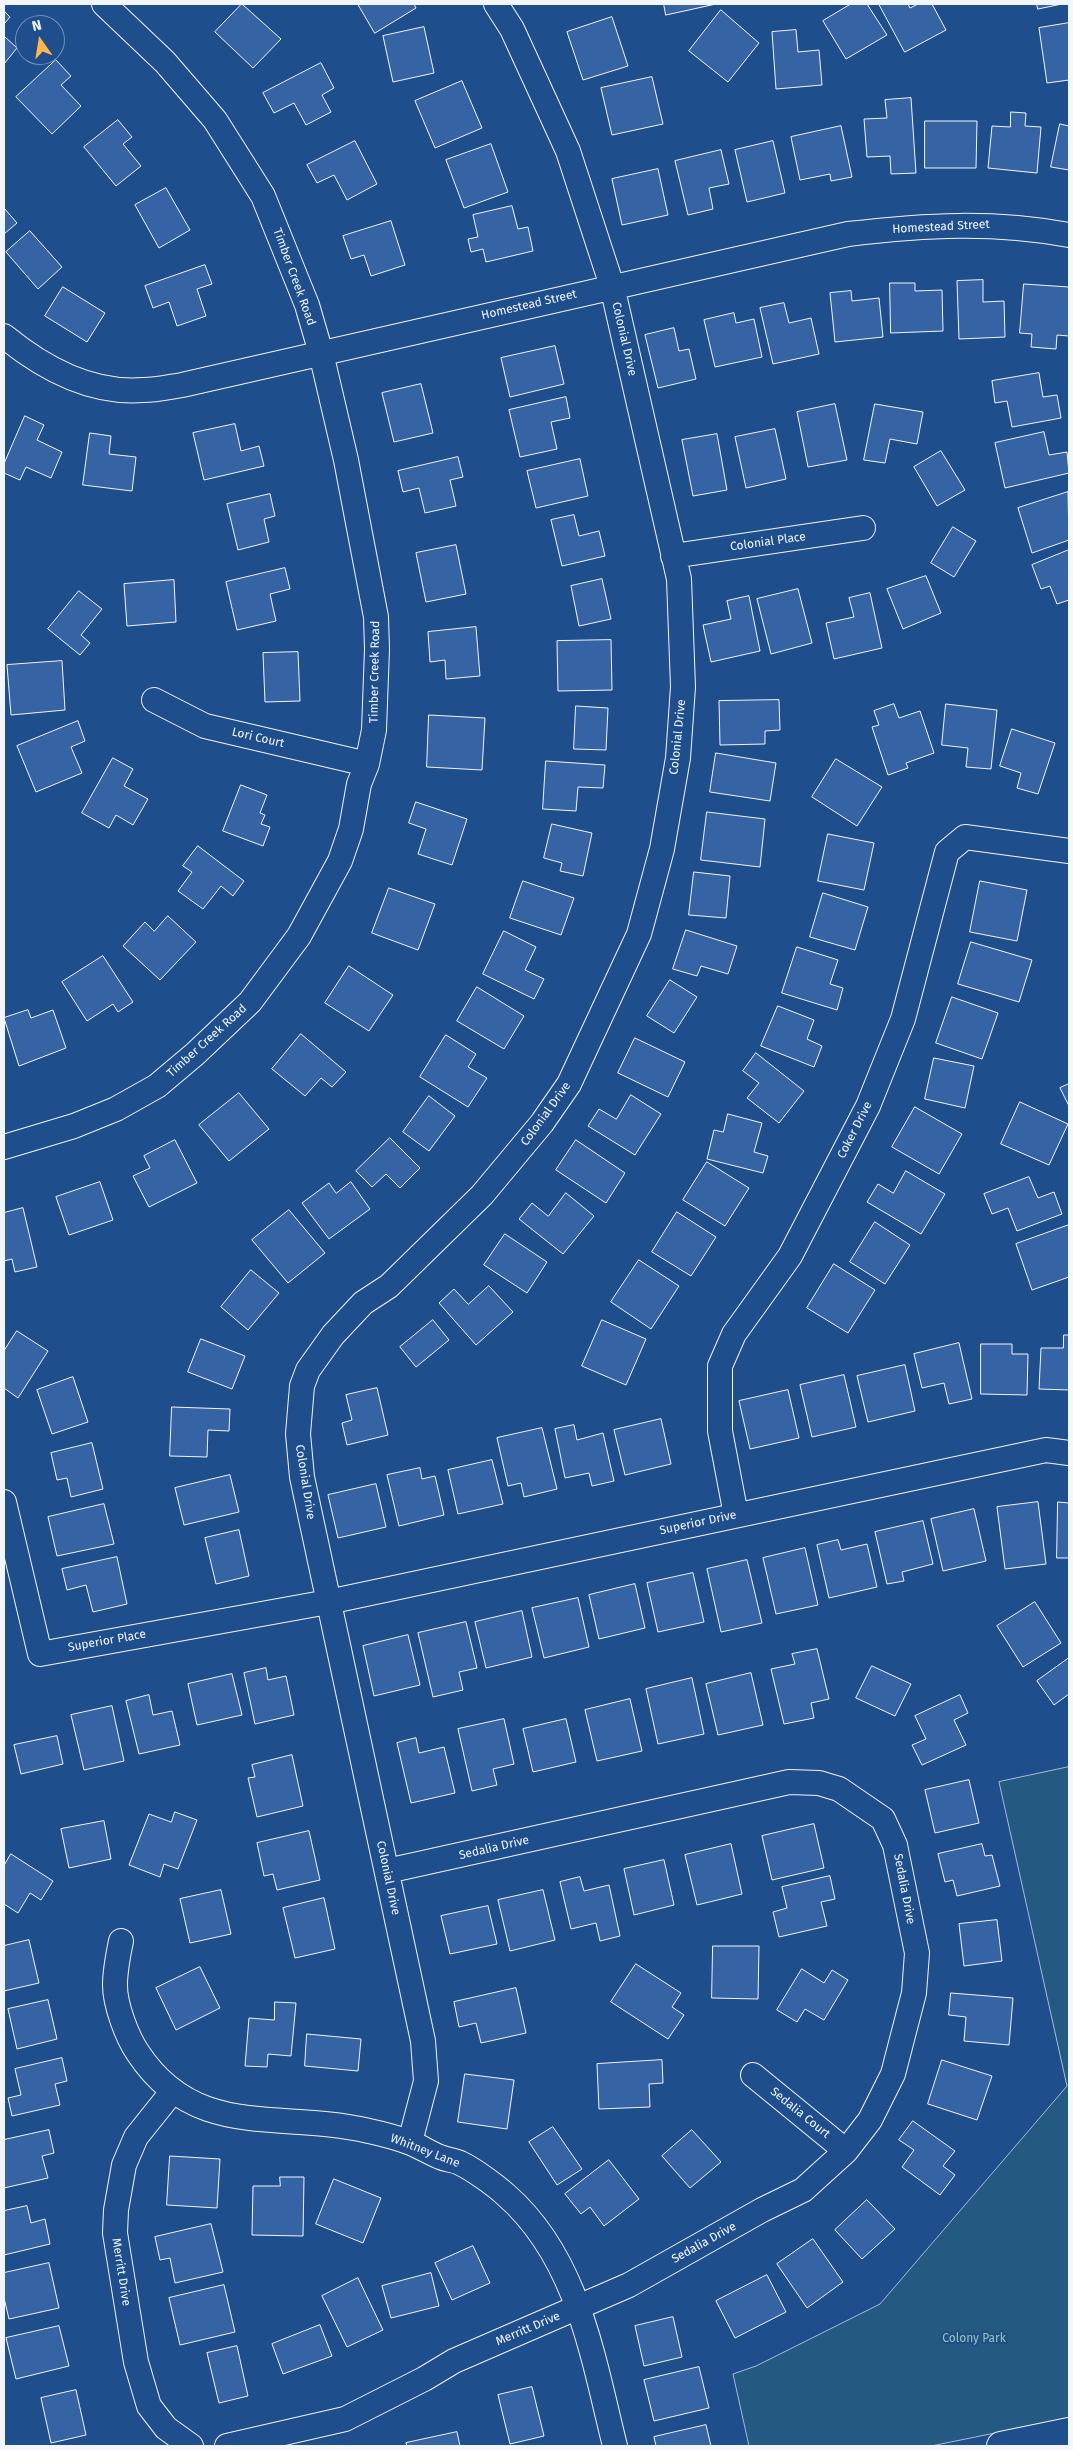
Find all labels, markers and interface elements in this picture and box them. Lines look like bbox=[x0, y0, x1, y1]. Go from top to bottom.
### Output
north arrow bbox=[15, 15, 65, 65]
text: N bbox=[30, 17, 43, 35]
street label: Homestead Street bbox=[892, 217, 990, 237]
street label: Timber Creek Road bbox=[270, 227, 318, 327]
street label: Homestead Street bbox=[480, 287, 578, 323]
street label: Colonial Drive bbox=[608, 301, 640, 377]
street label: Colonial Place bbox=[729, 530, 807, 554]
street label: Timber Creek Road bbox=[367, 621, 383, 723]
street label: Colonial Drive bbox=[667, 699, 689, 775]
street label: Lori Court bbox=[230, 725, 286, 751]
street label: Timber Creek Road bbox=[164, 1001, 250, 1081]
street label: Colonial Drive bbox=[518, 1079, 574, 1149]
street label: Coker Drive bbox=[835, 1099, 875, 1161]
street label: Colonial Drive bbox=[292, 1444, 318, 1520]
street label: Superior Drive bbox=[658, 1508, 738, 1538]
street label: Superior Place bbox=[67, 1627, 147, 1655]
street label: Sedalia Drive bbox=[458, 1833, 530, 1863]
street label: Colonial Drive bbox=[373, 1840, 403, 1916]
street label: Sedalia Drive bbox=[890, 1853, 918, 1925]
street label: Sedalia Court bbox=[767, 2085, 833, 2141]
street label: Whitney Lane bbox=[388, 2131, 462, 2171]
street label: Sedalia Drive bbox=[669, 2219, 739, 2267]
street label: Merritt Drive bbox=[109, 2237, 133, 2307]
street label: Merritt Drive bbox=[494, 2309, 562, 2349]
park label: Colony Park bbox=[942, 2332, 1006, 2346]

